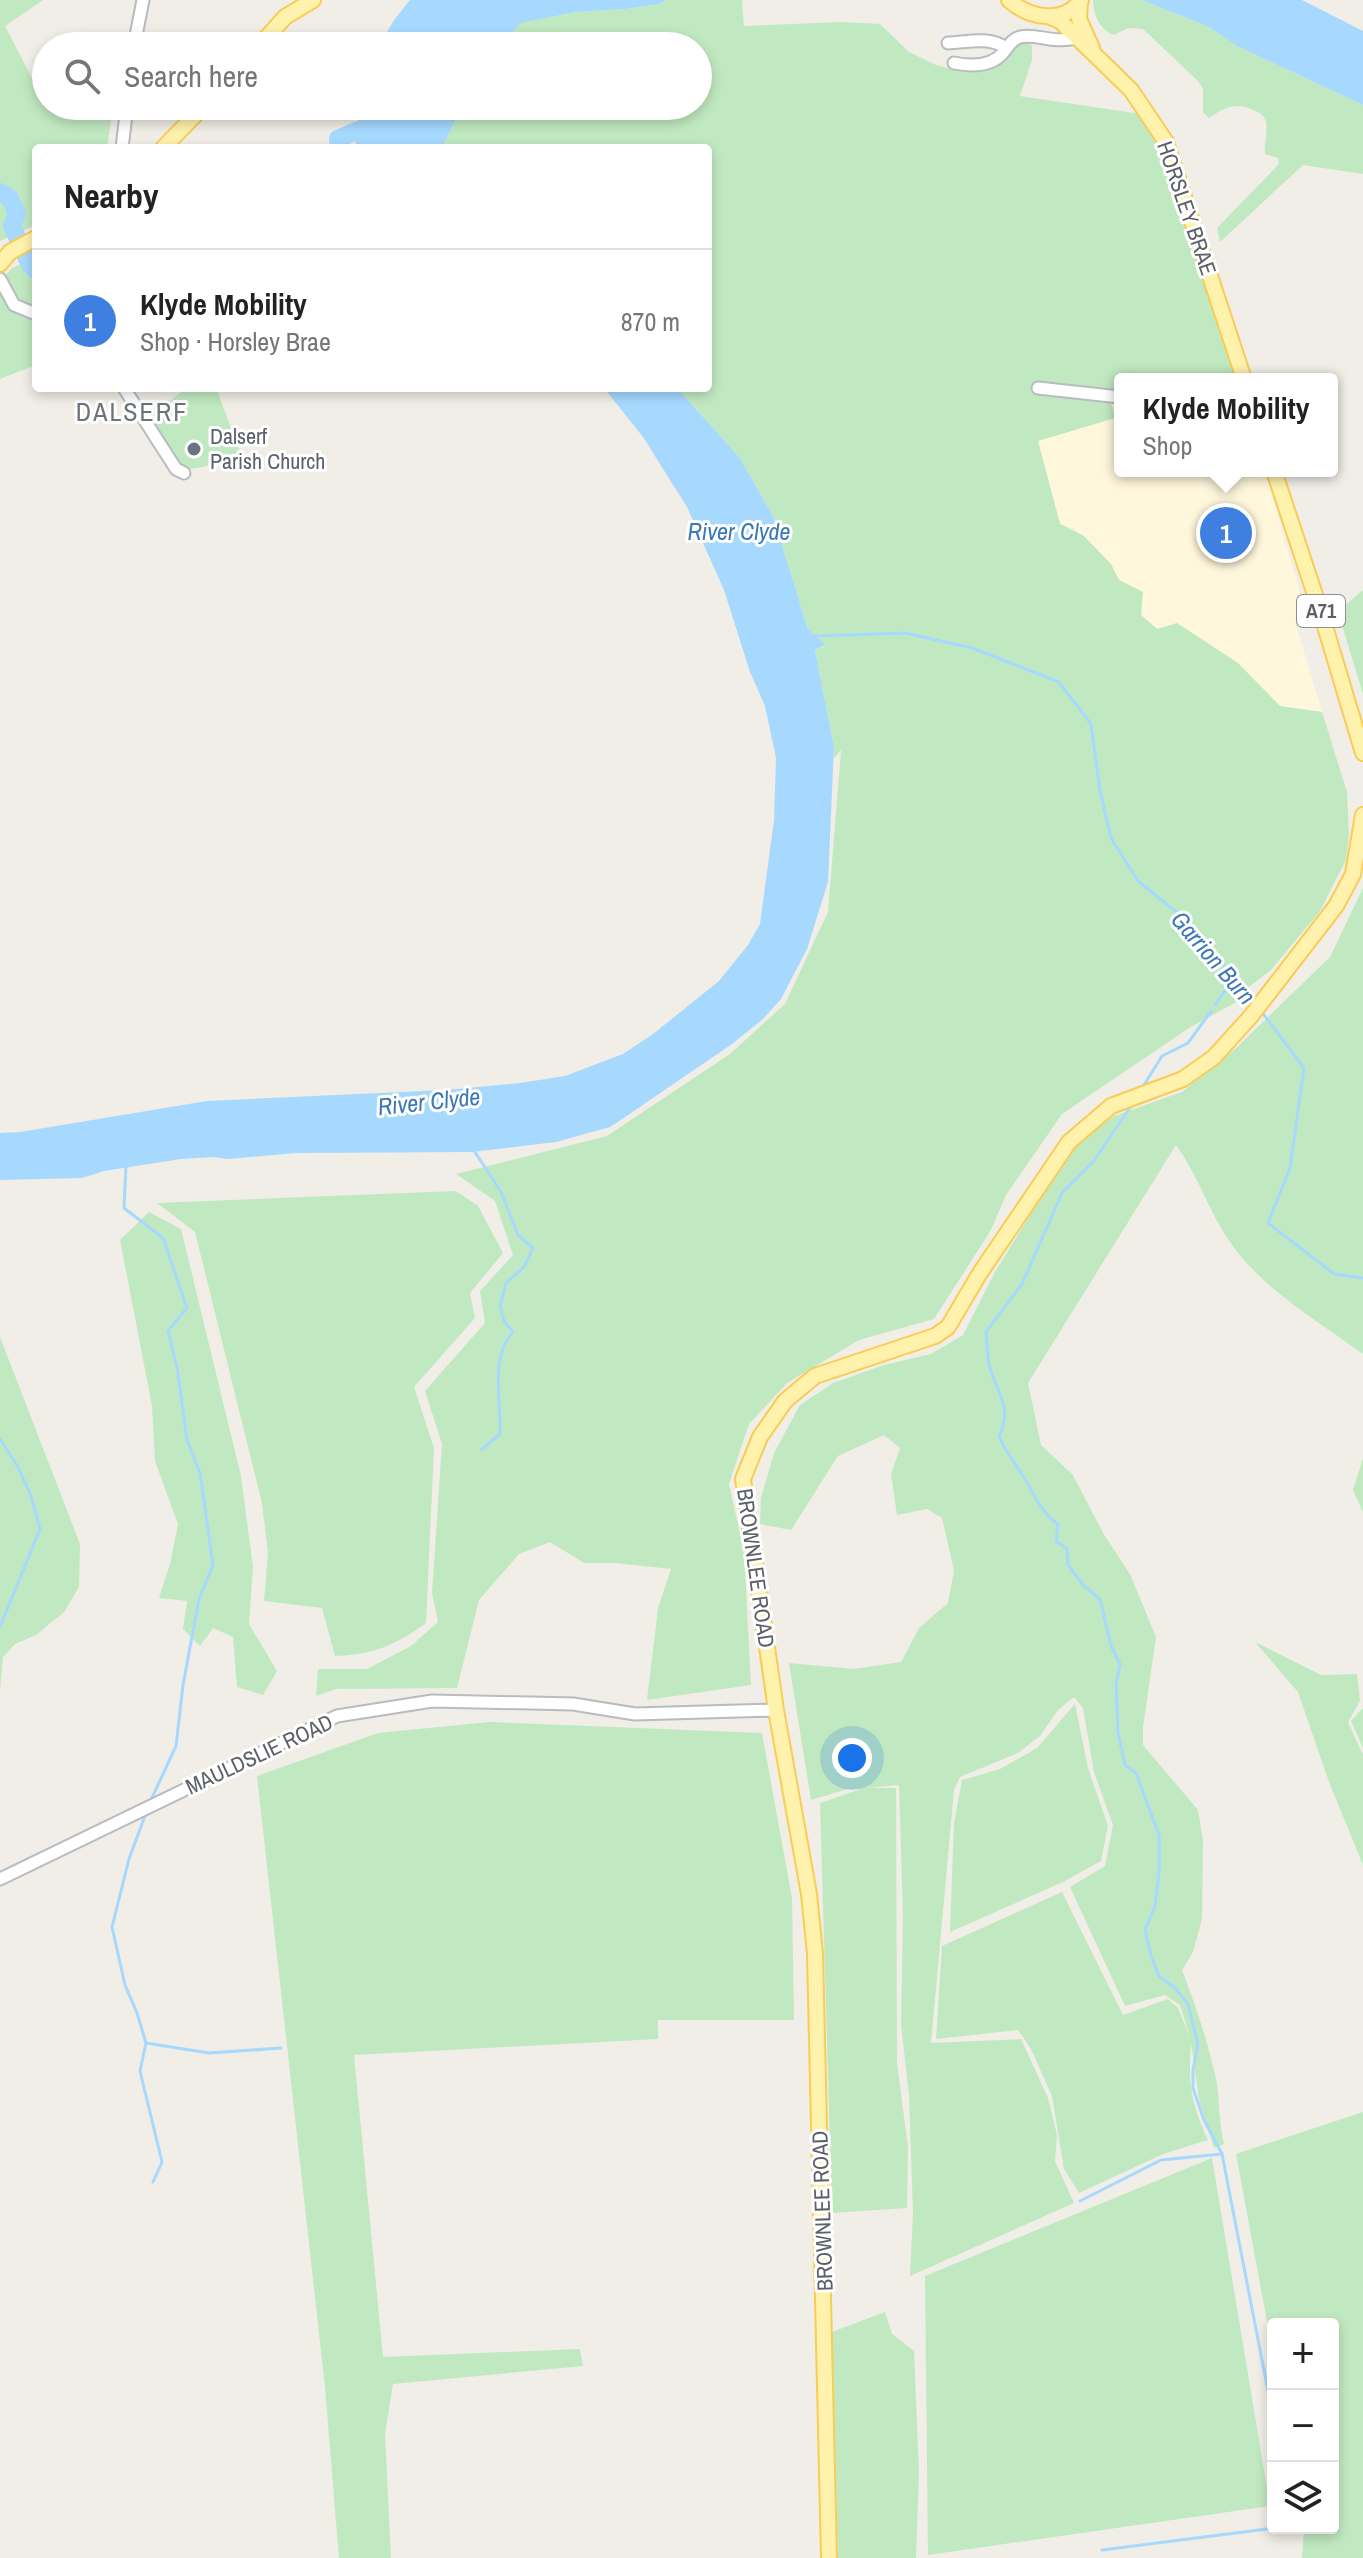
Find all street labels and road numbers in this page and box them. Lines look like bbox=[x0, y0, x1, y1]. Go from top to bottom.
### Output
street label: HORSLEY BRAE bbox=[1150, 137, 1224, 279]
road number: A71 bbox=[1297, 595, 1345, 627]
street label: BROWNLEE ROAD bbox=[730, 1486, 782, 1650]
street label: MAULDSLIE ROAD bbox=[180, 1707, 338, 1801]
street label: BROWNLEE ROAD bbox=[804, 2130, 840, 2292]

